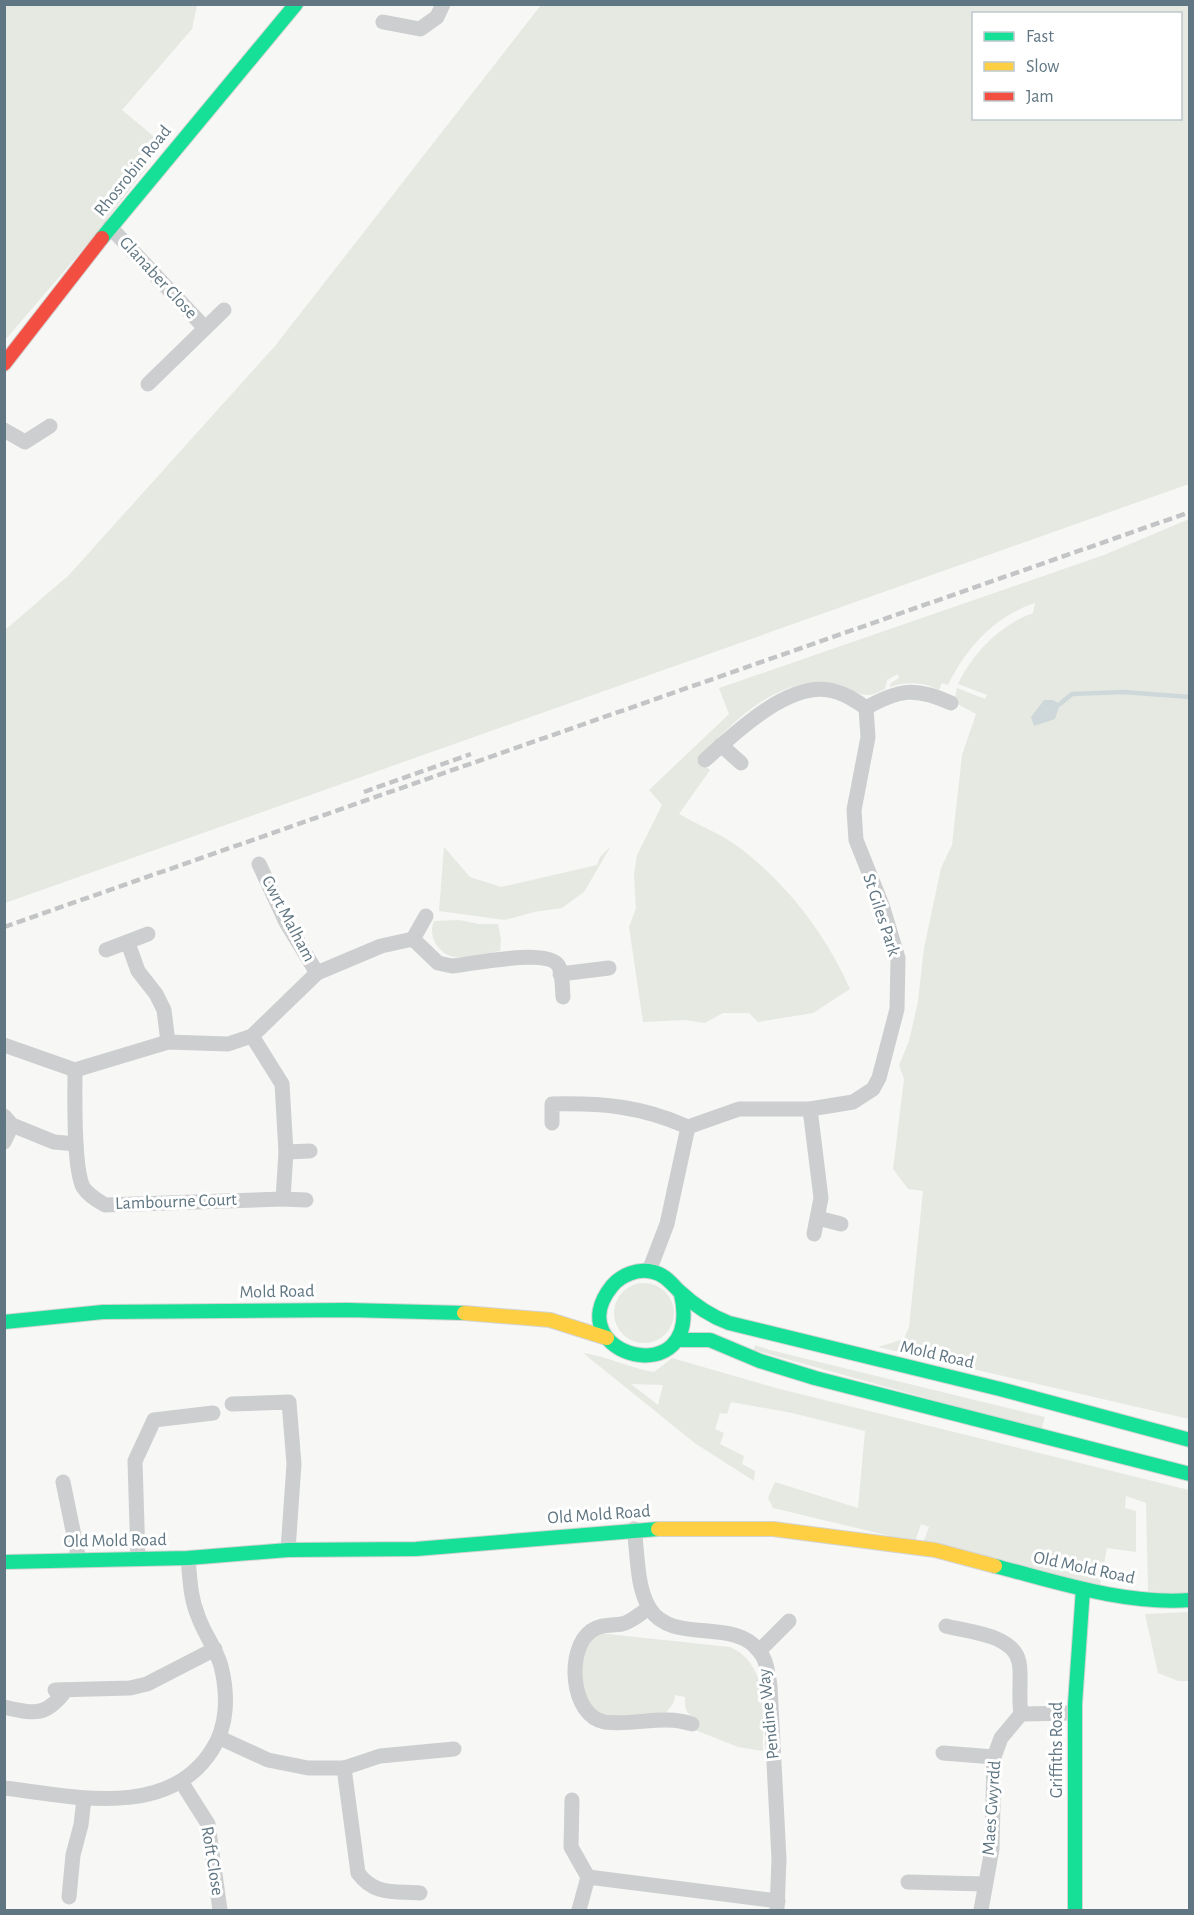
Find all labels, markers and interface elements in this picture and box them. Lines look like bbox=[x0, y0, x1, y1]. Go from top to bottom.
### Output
legend bbox=[972, 12, 1182, 120]
text: Fast bbox=[1026, 28, 1054, 46]
text: Slow bbox=[1026, 58, 1059, 76]
text: Jam bbox=[1026, 88, 1054, 106]
street label: Rhosrobin Road bbox=[91, 122, 175, 220]
street label: Glanaber Close bbox=[116, 234, 200, 322]
street label: St Giles Park bbox=[859, 871, 903, 959]
street label: Cwrt Malham bbox=[258, 873, 318, 965]
street label: Lambourne Court bbox=[115, 1191, 237, 1213]
street label: Mold Road bbox=[239, 1282, 315, 1302]
street label: Mold Road bbox=[898, 1338, 976, 1372]
street label: Old Mold Road bbox=[547, 1502, 651, 1528]
street label: Old Mold Road bbox=[63, 1531, 167, 1551]
street label: Old Mold Road bbox=[1032, 1548, 1136, 1588]
street label: Pendine Way bbox=[755, 1667, 783, 1760]
street label: Griffiths Road bbox=[1048, 1702, 1066, 1798]
street label: Maes Gwyrdd bbox=[980, 1760, 1004, 1856]
street label: Roft Close bbox=[198, 1825, 226, 1897]

